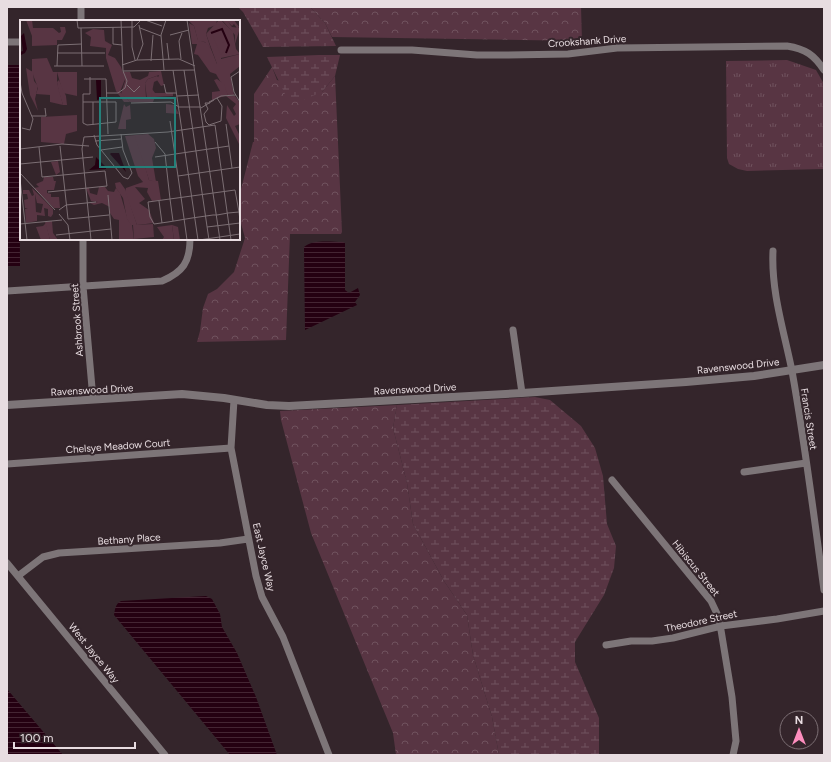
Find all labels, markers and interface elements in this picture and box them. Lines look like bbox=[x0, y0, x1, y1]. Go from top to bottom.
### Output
inset map bbox=[20, 20, 240, 240]
street label: Crookshank Drive bbox=[547, 32, 627, 50]
street label: Ashbrook Street bbox=[68, 283, 86, 357]
street label: Ravenswood Drive bbox=[696, 355, 780, 377]
street label: Ravenswood Drive bbox=[373, 380, 457, 398]
street label: Ravenswood Drive bbox=[50, 381, 134, 399]
street label: Francis Street bbox=[798, 387, 820, 451]
street label: Chelsye Meadow Court bbox=[65, 436, 171, 456]
street label: East Jayce Way bbox=[250, 521, 278, 593]
street label: Bethany Place bbox=[97, 530, 162, 548]
street label: Hibiscus Street bbox=[669, 537, 723, 599]
street label: Theodore Street bbox=[664, 607, 738, 635]
street label: West Jayce Way bbox=[66, 620, 123, 686]
north arrow bbox=[779, 710, 819, 750]
text: N bbox=[795, 714, 803, 727]
scale bar bbox=[14, 724, 135, 750]
text: 100 m bbox=[20, 731, 54, 745]

